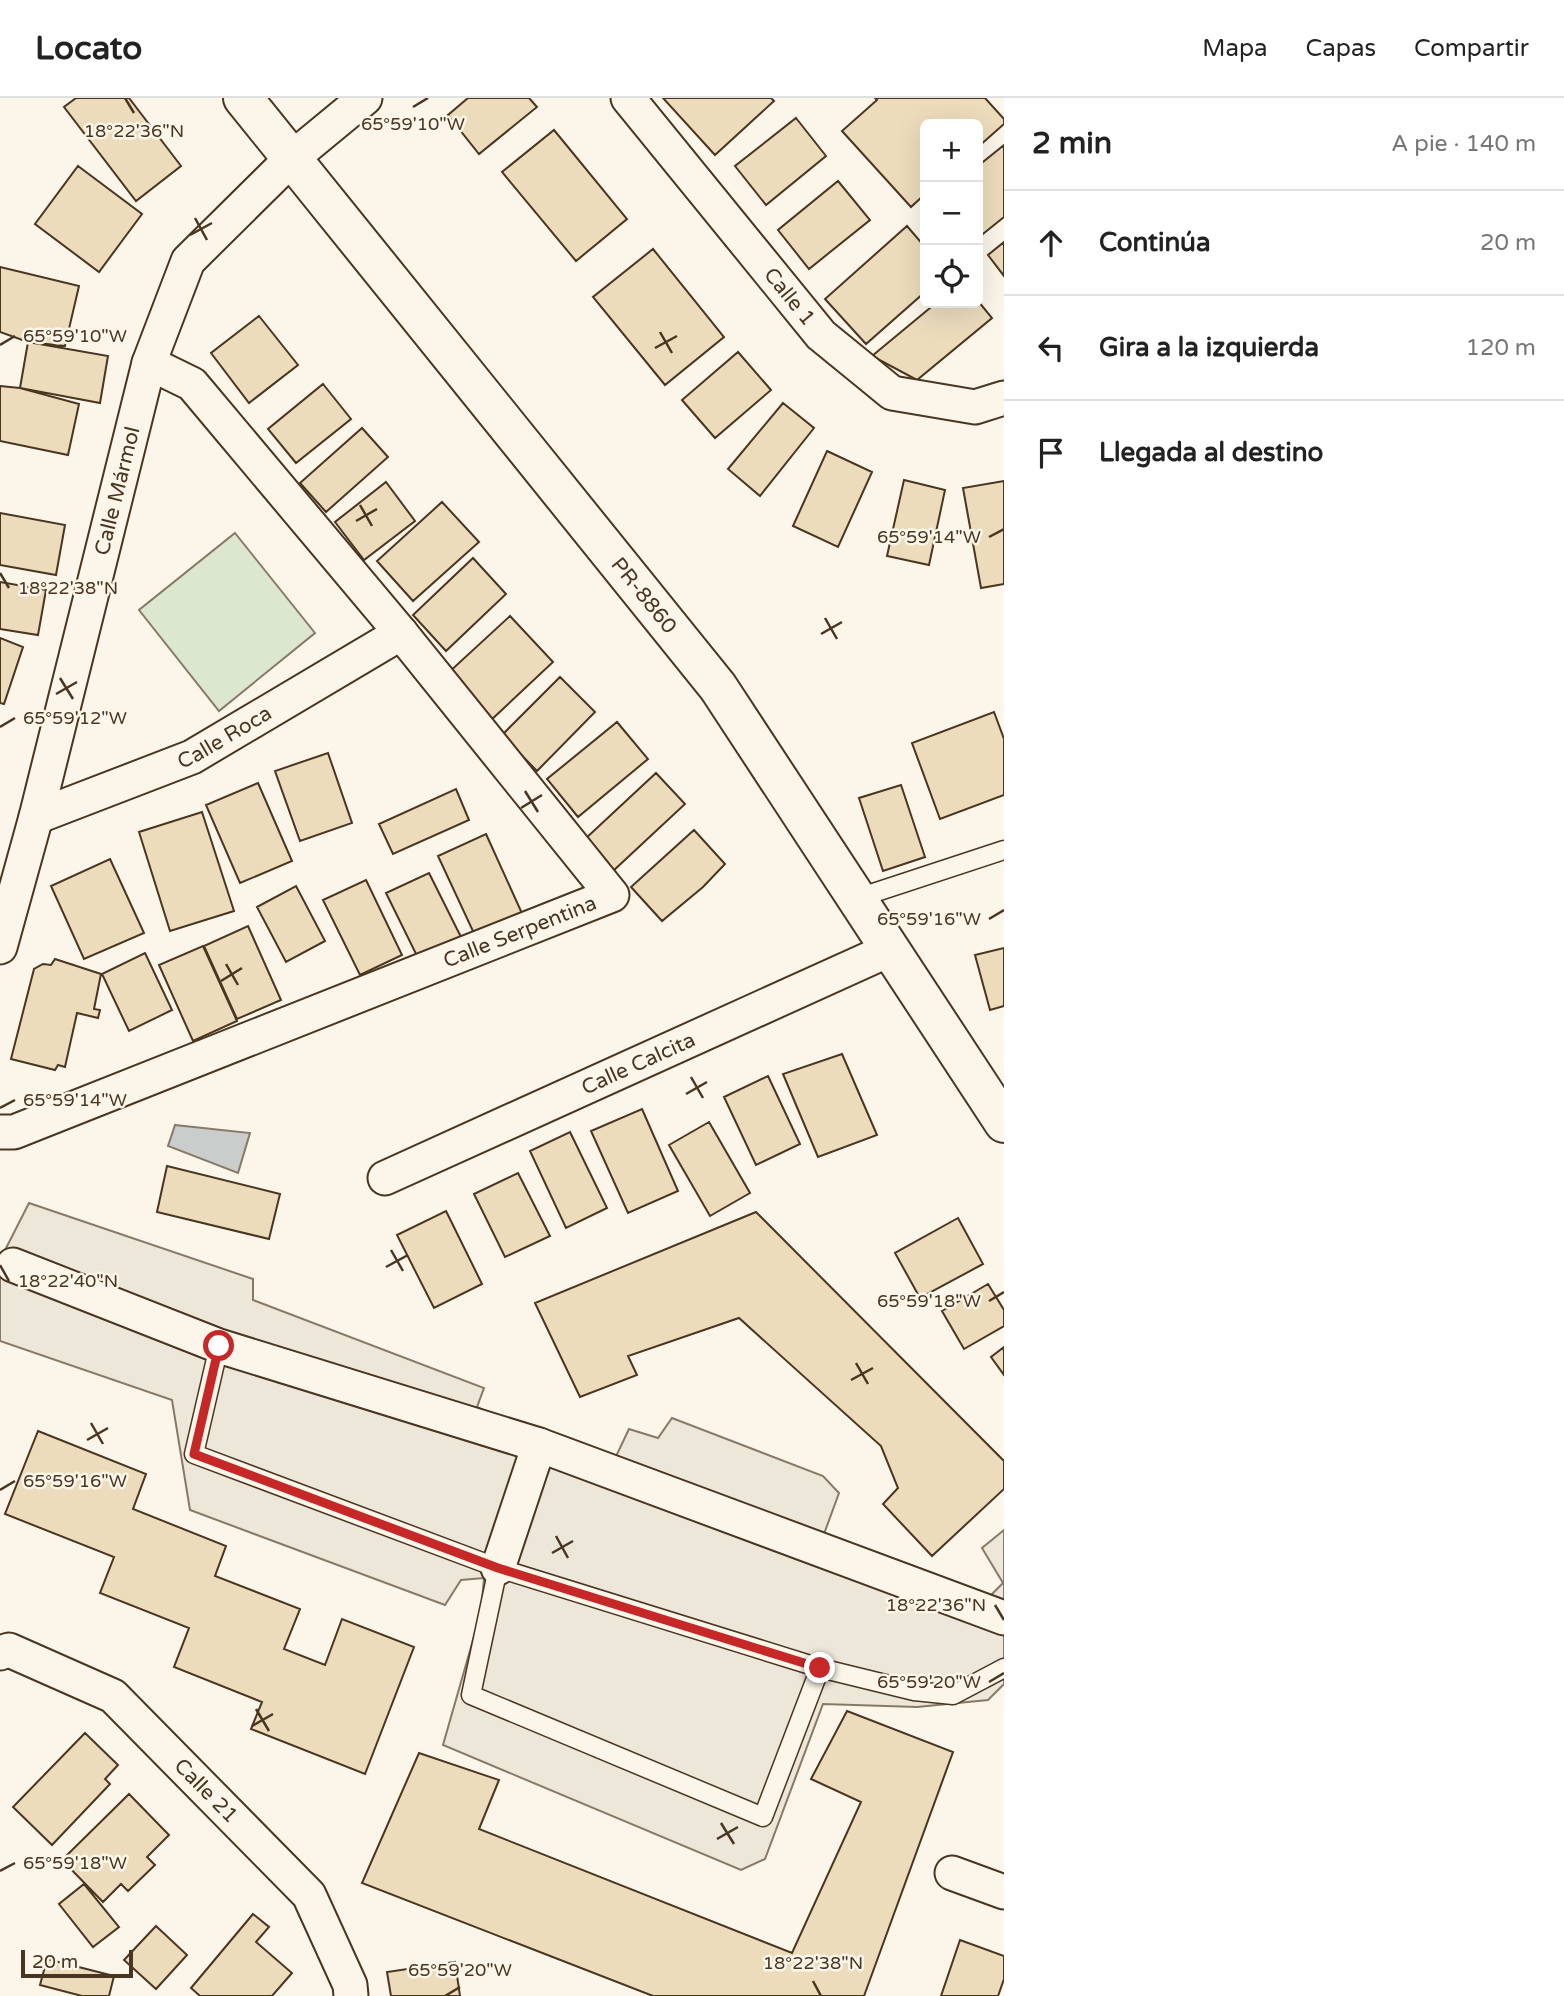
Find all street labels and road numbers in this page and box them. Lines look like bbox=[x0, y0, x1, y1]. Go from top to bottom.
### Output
street label: Calle 1 bbox=[759, 262, 821, 331]
street label: Calle Mármol bbox=[89, 424, 145, 558]
street label: PR-8860 bbox=[606, 552, 682, 638]
street label: Calle Roca bbox=[174, 700, 276, 774]
street label: Calle Serpentina bbox=[439, 890, 600, 973]
street label: Calle Calcita bbox=[577, 1027, 699, 1100]
street label: Calle 21 bbox=[169, 1753, 243, 1828]

